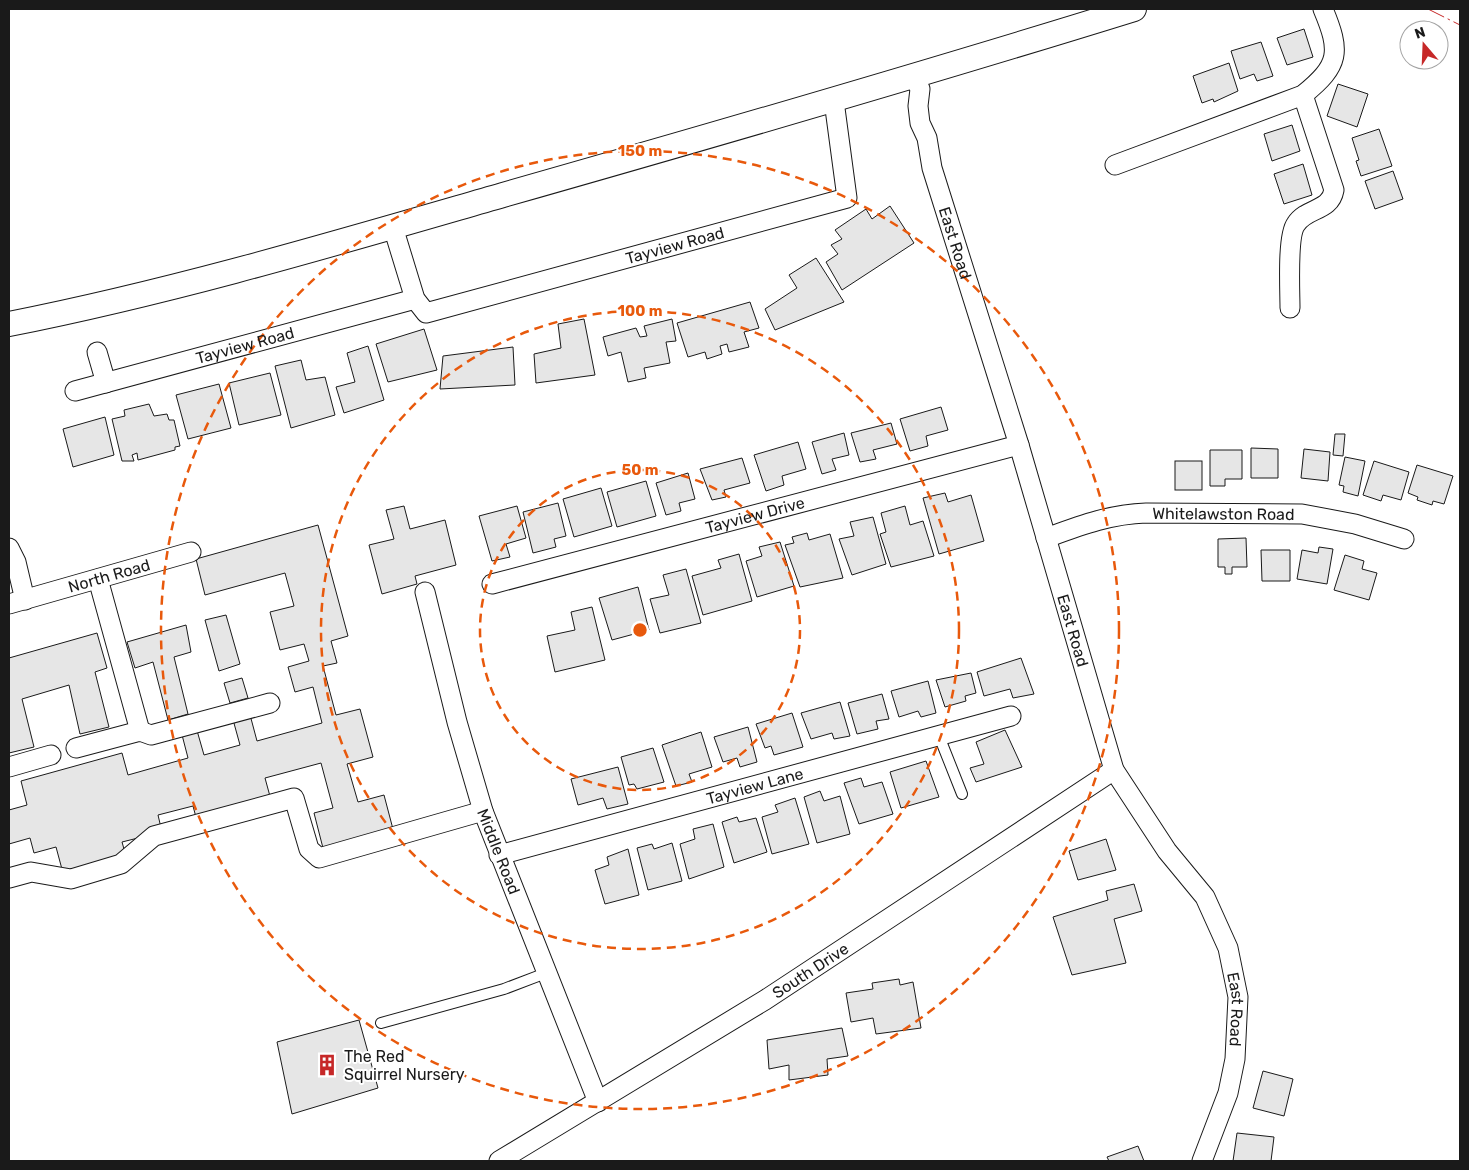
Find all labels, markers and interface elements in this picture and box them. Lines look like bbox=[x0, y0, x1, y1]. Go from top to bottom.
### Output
north arrow bbox=[1399, 20, 1449, 70]
text: N bbox=[1412, 24, 1427, 43]
text: 150 m bbox=[618, 142, 662, 160]
street label: East Road bbox=[935, 204, 975, 282]
street label: Tayview Road bbox=[624, 223, 726, 268]
text: 100 m bbox=[618, 302, 662, 320]
street label: Tayview Road bbox=[194, 323, 296, 368]
text: 50 m bbox=[622, 461, 658, 479]
street label: Tayview Drive bbox=[704, 493, 807, 537]
street label: Whitelawston Road bbox=[1152, 504, 1295, 524]
street label: North Road bbox=[66, 555, 152, 597]
street label: East Road bbox=[1053, 592, 1092, 669]
centre of rings bbox=[631, 621, 649, 639]
street label: Tayview Lane bbox=[704, 764, 806, 808]
street label: Middle Road bbox=[473, 806, 524, 897]
street label: South Drive bbox=[769, 939, 852, 1003]
street label: East Road bbox=[1223, 970, 1247, 1047]
place label: The Red Squirrel Nursery bbox=[344, 1047, 465, 1084]
building icon: The Red Squirrel Nursery bbox=[314, 1052, 340, 1078]

